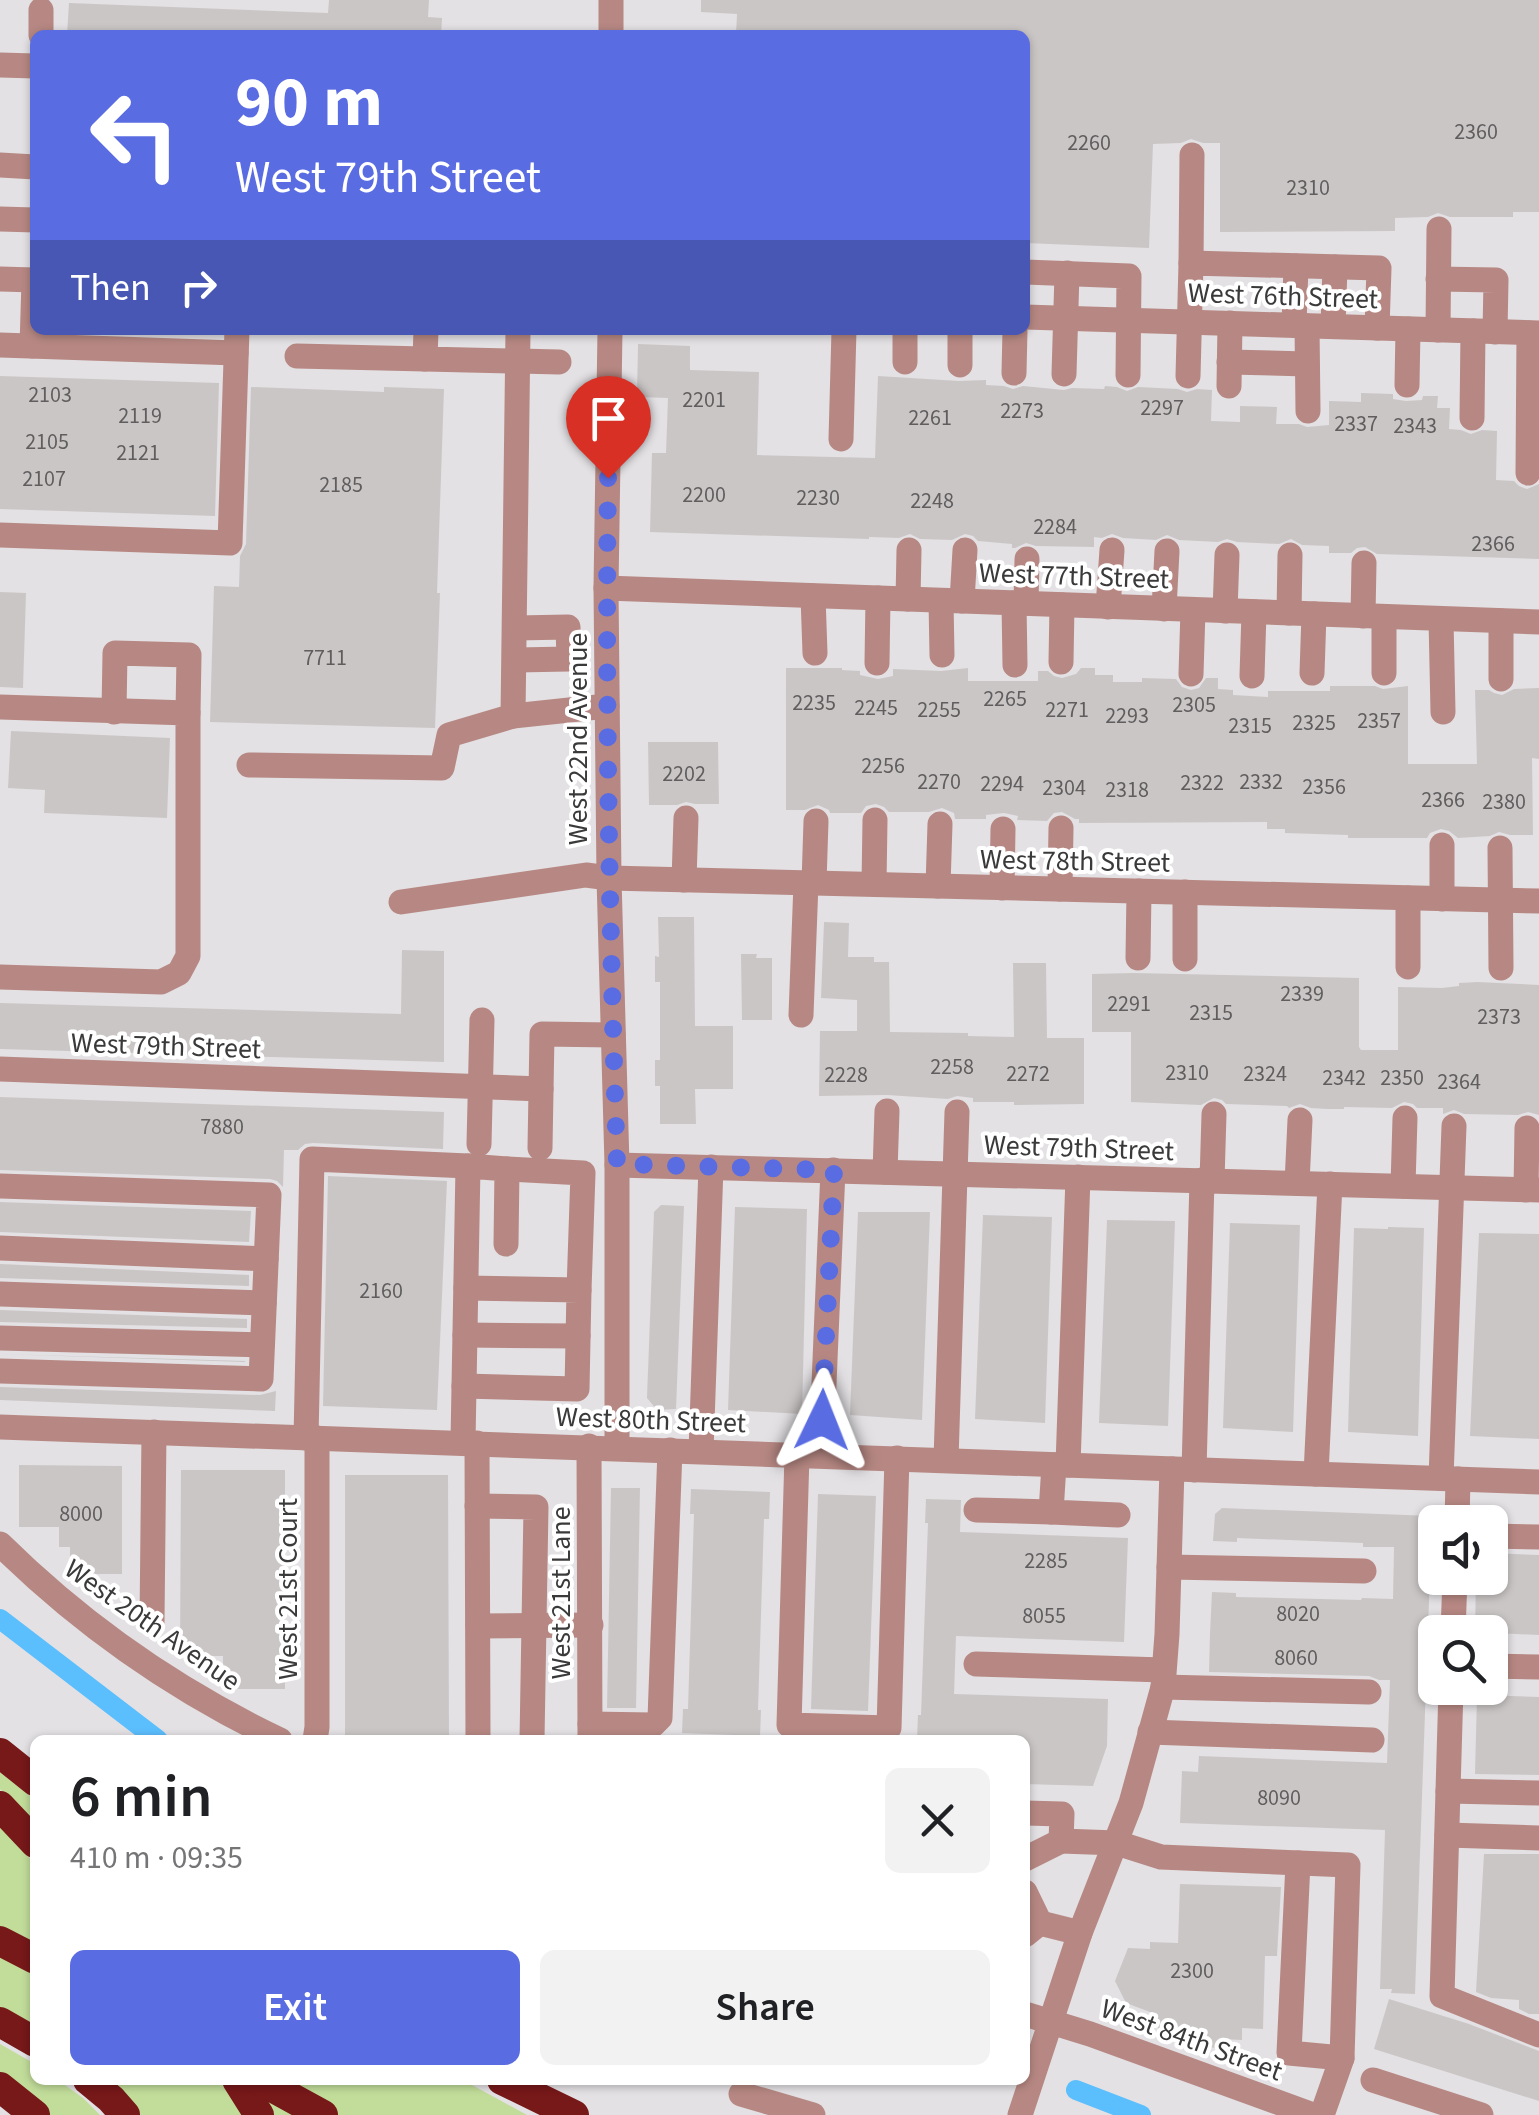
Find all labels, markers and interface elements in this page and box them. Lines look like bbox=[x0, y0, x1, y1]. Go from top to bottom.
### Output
text: 90 m bbox=[235, 53, 383, 153]
icon: left bbox=[70, 70, 200, 200]
house number: 2360 bbox=[1454, 116, 1498, 148]
house number: 2260 bbox=[1067, 127, 1111, 159]
text: West 79th Street bbox=[235, 146, 541, 210]
house number: 2310 bbox=[1286, 172, 1330, 204]
icon: right bbox=[171, 260, 226, 315]
text: Then bbox=[70, 261, 151, 315]
street label: West 76th Street bbox=[1187, 273, 1379, 319]
pin bbox=[566, 376, 651, 479]
house number: 2103 bbox=[28, 379, 72, 411]
house number: 2201 bbox=[682, 384, 726, 416]
icon: arrive bbox=[581, 391, 636, 446]
house number: 2297 bbox=[1140, 392, 1184, 424]
house number: 2273 bbox=[1000, 395, 1044, 427]
house number: 2119 bbox=[118, 400, 162, 432]
house number: 2261 bbox=[908, 402, 952, 434]
house number: 2337 bbox=[1334, 408, 1378, 440]
house number: 2343 bbox=[1393, 410, 1437, 442]
house number: 2105 bbox=[25, 426, 69, 458]
house number: 2121 bbox=[116, 437, 160, 469]
house number: 2107 bbox=[22, 463, 66, 495]
house number: 2185 bbox=[319, 469, 363, 501]
house number: 2200 bbox=[682, 479, 726, 511]
house number: 2230 bbox=[796, 482, 840, 514]
house number: 2248 bbox=[910, 485, 954, 517]
house number: 2284 bbox=[1033, 511, 1077, 543]
house number: 2366 bbox=[1471, 528, 1515, 560]
street label: West 77th Street bbox=[978, 553, 1170, 599]
street label: West 22nd Avenue bbox=[558, 633, 598, 845]
house number: 7711 bbox=[303, 642, 347, 674]
house number: 2265 bbox=[983, 683, 1027, 715]
house number: 2235 bbox=[792, 687, 836, 719]
house number: 2305 bbox=[1172, 689, 1216, 721]
house number: 2245 bbox=[854, 692, 898, 724]
house number: 2255 bbox=[917, 694, 961, 726]
house number: 2271 bbox=[1045, 694, 1089, 726]
house number: 2293 bbox=[1105, 700, 1149, 732]
house number: 2357 bbox=[1357, 705, 1401, 737]
house number: 2325 bbox=[1292, 707, 1336, 739]
house number: 2315 bbox=[1228, 710, 1272, 742]
house number: 2256 bbox=[861, 750, 905, 782]
house number: 2202 bbox=[662, 758, 706, 790]
house number: 2270 bbox=[917, 766, 961, 798]
house number: 2332 bbox=[1239, 766, 1283, 798]
house number: 2322 bbox=[1180, 767, 1224, 799]
house number: 2294 bbox=[980, 768, 1024, 800]
house number: 2356 bbox=[1302, 771, 1346, 803]
house number: 2304 bbox=[1042, 772, 1086, 804]
house number: 2318 bbox=[1105, 774, 1149, 806]
house number: 2366 bbox=[1421, 784, 1465, 816]
house number: 2380 bbox=[1482, 786, 1526, 818]
street label: West 78th Street bbox=[979, 839, 1171, 883]
house number: 2339 bbox=[1280, 978, 1324, 1010]
house number: 2291 bbox=[1107, 988, 1151, 1020]
house number: 2315 bbox=[1189, 997, 1233, 1029]
house number: 2373 bbox=[1477, 1001, 1521, 1033]
street label: West 79th Street bbox=[70, 1023, 262, 1069]
house number: 2258 bbox=[930, 1051, 974, 1083]
house number: 2310 bbox=[1165, 1057, 1209, 1089]
house number: 2272 bbox=[1006, 1058, 1050, 1090]
house number: 2324 bbox=[1243, 1058, 1287, 1090]
house number: 2228 bbox=[824, 1059, 868, 1091]
house number: 2342 bbox=[1322, 1062, 1366, 1094]
house number: 2350 bbox=[1380, 1062, 1424, 1094]
house number: 2364 bbox=[1437, 1066, 1481, 1098]
house number: 7880 bbox=[200, 1111, 244, 1143]
street label: West 79th Street bbox=[983, 1125, 1175, 1171]
house number: 2160 bbox=[359, 1275, 403, 1307]
position arrow bbox=[770, 1368, 874, 1472]
street label: West 80th Street bbox=[555, 1397, 747, 1443]
house number: 8000 bbox=[59, 1498, 103, 1530]
street label: West 21st Court bbox=[268, 1498, 308, 1680]
map controls bbox=[1418, 1505, 1508, 1705]
button: sound bbox=[1418, 1505, 1508, 1595]
street label: West 21st Lane bbox=[541, 1506, 581, 1680]
house number: 2285 bbox=[1024, 1545, 1068, 1577]
street label: West 20th Avenue bbox=[56, 1549, 249, 1700]
house number: 8020 bbox=[1276, 1598, 1320, 1630]
house number: 8055 bbox=[1022, 1600, 1066, 1632]
button: search bbox=[1418, 1615, 1508, 1705]
house number: 8060 bbox=[1274, 1642, 1318, 1674]
text: 6 min bbox=[70, 1755, 213, 1840]
button: close bbox=[885, 1768, 990, 1873]
house number: 8090 bbox=[1257, 1782, 1301, 1814]
text: 410 m · 09:35 bbox=[70, 1835, 243, 1881]
button: Exit bbox=[70, 1950, 520, 2065]
button: Share bbox=[540, 1950, 990, 2065]
house number: 2300 bbox=[1170, 1955, 1214, 1987]
street label: West 84th Street bbox=[1095, 1989, 1288, 2091]

